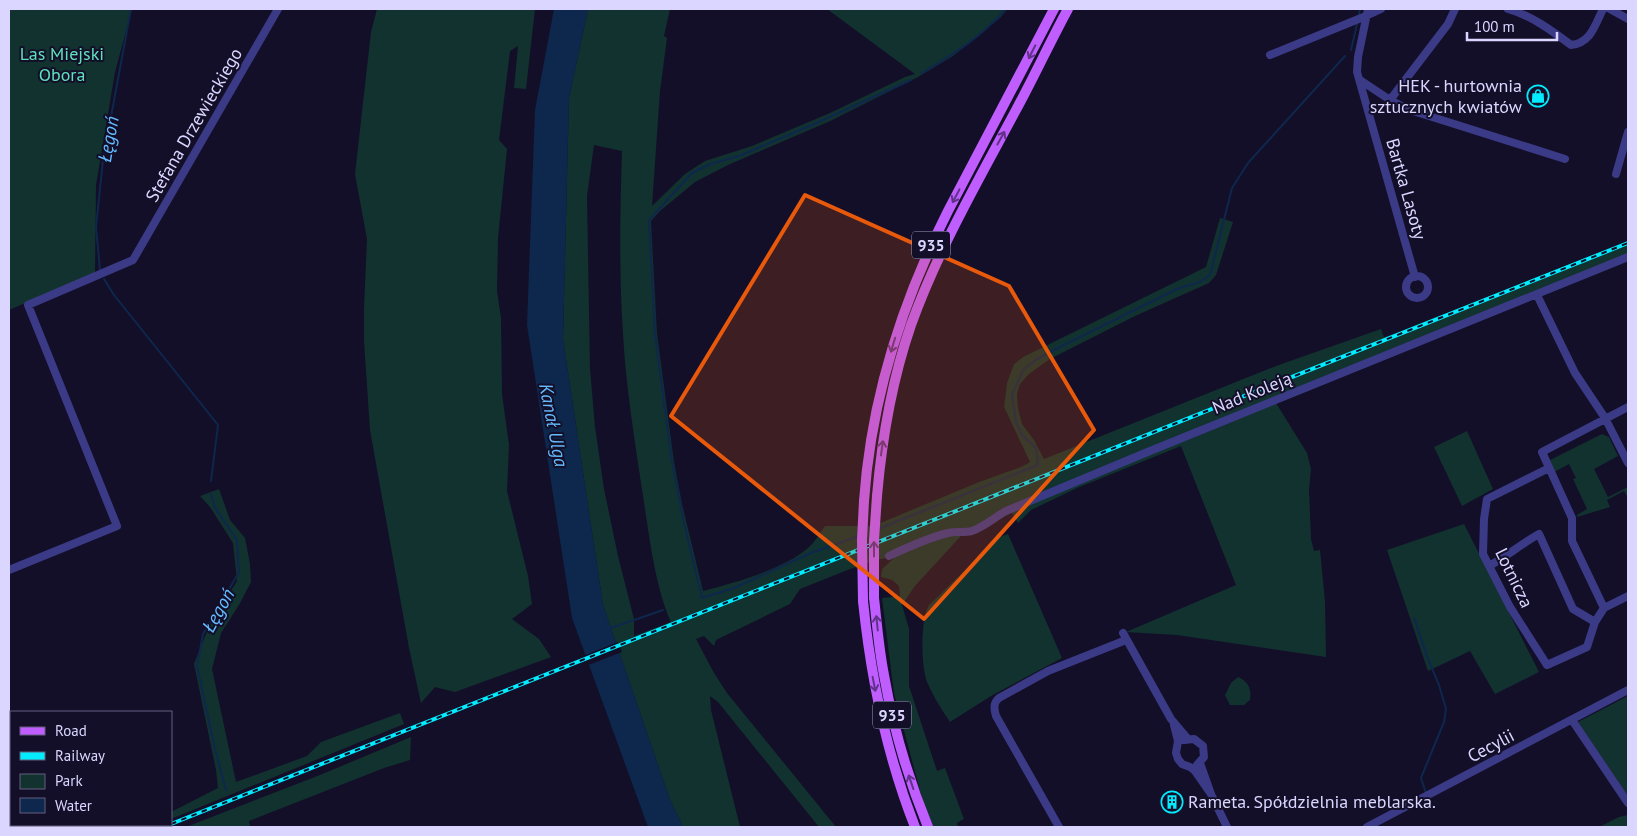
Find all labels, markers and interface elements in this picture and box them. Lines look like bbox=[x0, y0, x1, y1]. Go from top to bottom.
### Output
scale bar bbox=[1467, 10, 1557, 42]
text: 100 m bbox=[1474, 17, 1515, 36]
park label: Las Miejski Obora bbox=[20, 42, 104, 86]
street label: Stefana Drzewieckiego bbox=[140, 44, 247, 206]
one-way arrow bbox=[1027, 44, 1036, 59]
place label: HEK - hurtownia sztucznych kwiatów bbox=[1370, 74, 1523, 118]
shop icon: HEK - hurtownia sztucznych kwiatów bbox=[1526, 84, 1550, 108]
water label: Łęgoń bbox=[92, 114, 124, 164]
one-way arrow bbox=[996, 132, 1006, 146]
street label: Bartka Lasoty bbox=[1381, 136, 1432, 243]
one-way arrow bbox=[951, 188, 961, 203]
road number: 935 bbox=[912, 232, 950, 258]
one-way arrow bbox=[887, 337, 897, 353]
street label: Nad Koleją bbox=[1209, 366, 1295, 419]
water label: Kanał Ulga bbox=[534, 381, 574, 470]
one-way arrow bbox=[877, 440, 887, 456]
one-way arrow bbox=[869, 542, 879, 558]
street label: Lotnicza bbox=[1490, 544, 1539, 611]
water label: Łęgoń bbox=[196, 584, 240, 636]
one-way arrow bbox=[872, 615, 882, 631]
one-way arrow bbox=[869, 676, 879, 692]
road number: 935 bbox=[873, 702, 911, 728]
legend bbox=[10, 711, 172, 826]
text: Road bbox=[55, 721, 87, 740]
street label: Cecylii bbox=[1463, 724, 1518, 767]
text: Railway bbox=[55, 746, 105, 765]
text: Park bbox=[55, 771, 83, 790]
one-way arrow bbox=[905, 774, 915, 790]
building icon: Rameta. Spółdzielnia meblarska. bbox=[1160, 790, 1184, 814]
place label: Rameta. Spółdzielnia meblarska. bbox=[1188, 790, 1436, 813]
text: Water bbox=[55, 796, 92, 815]

